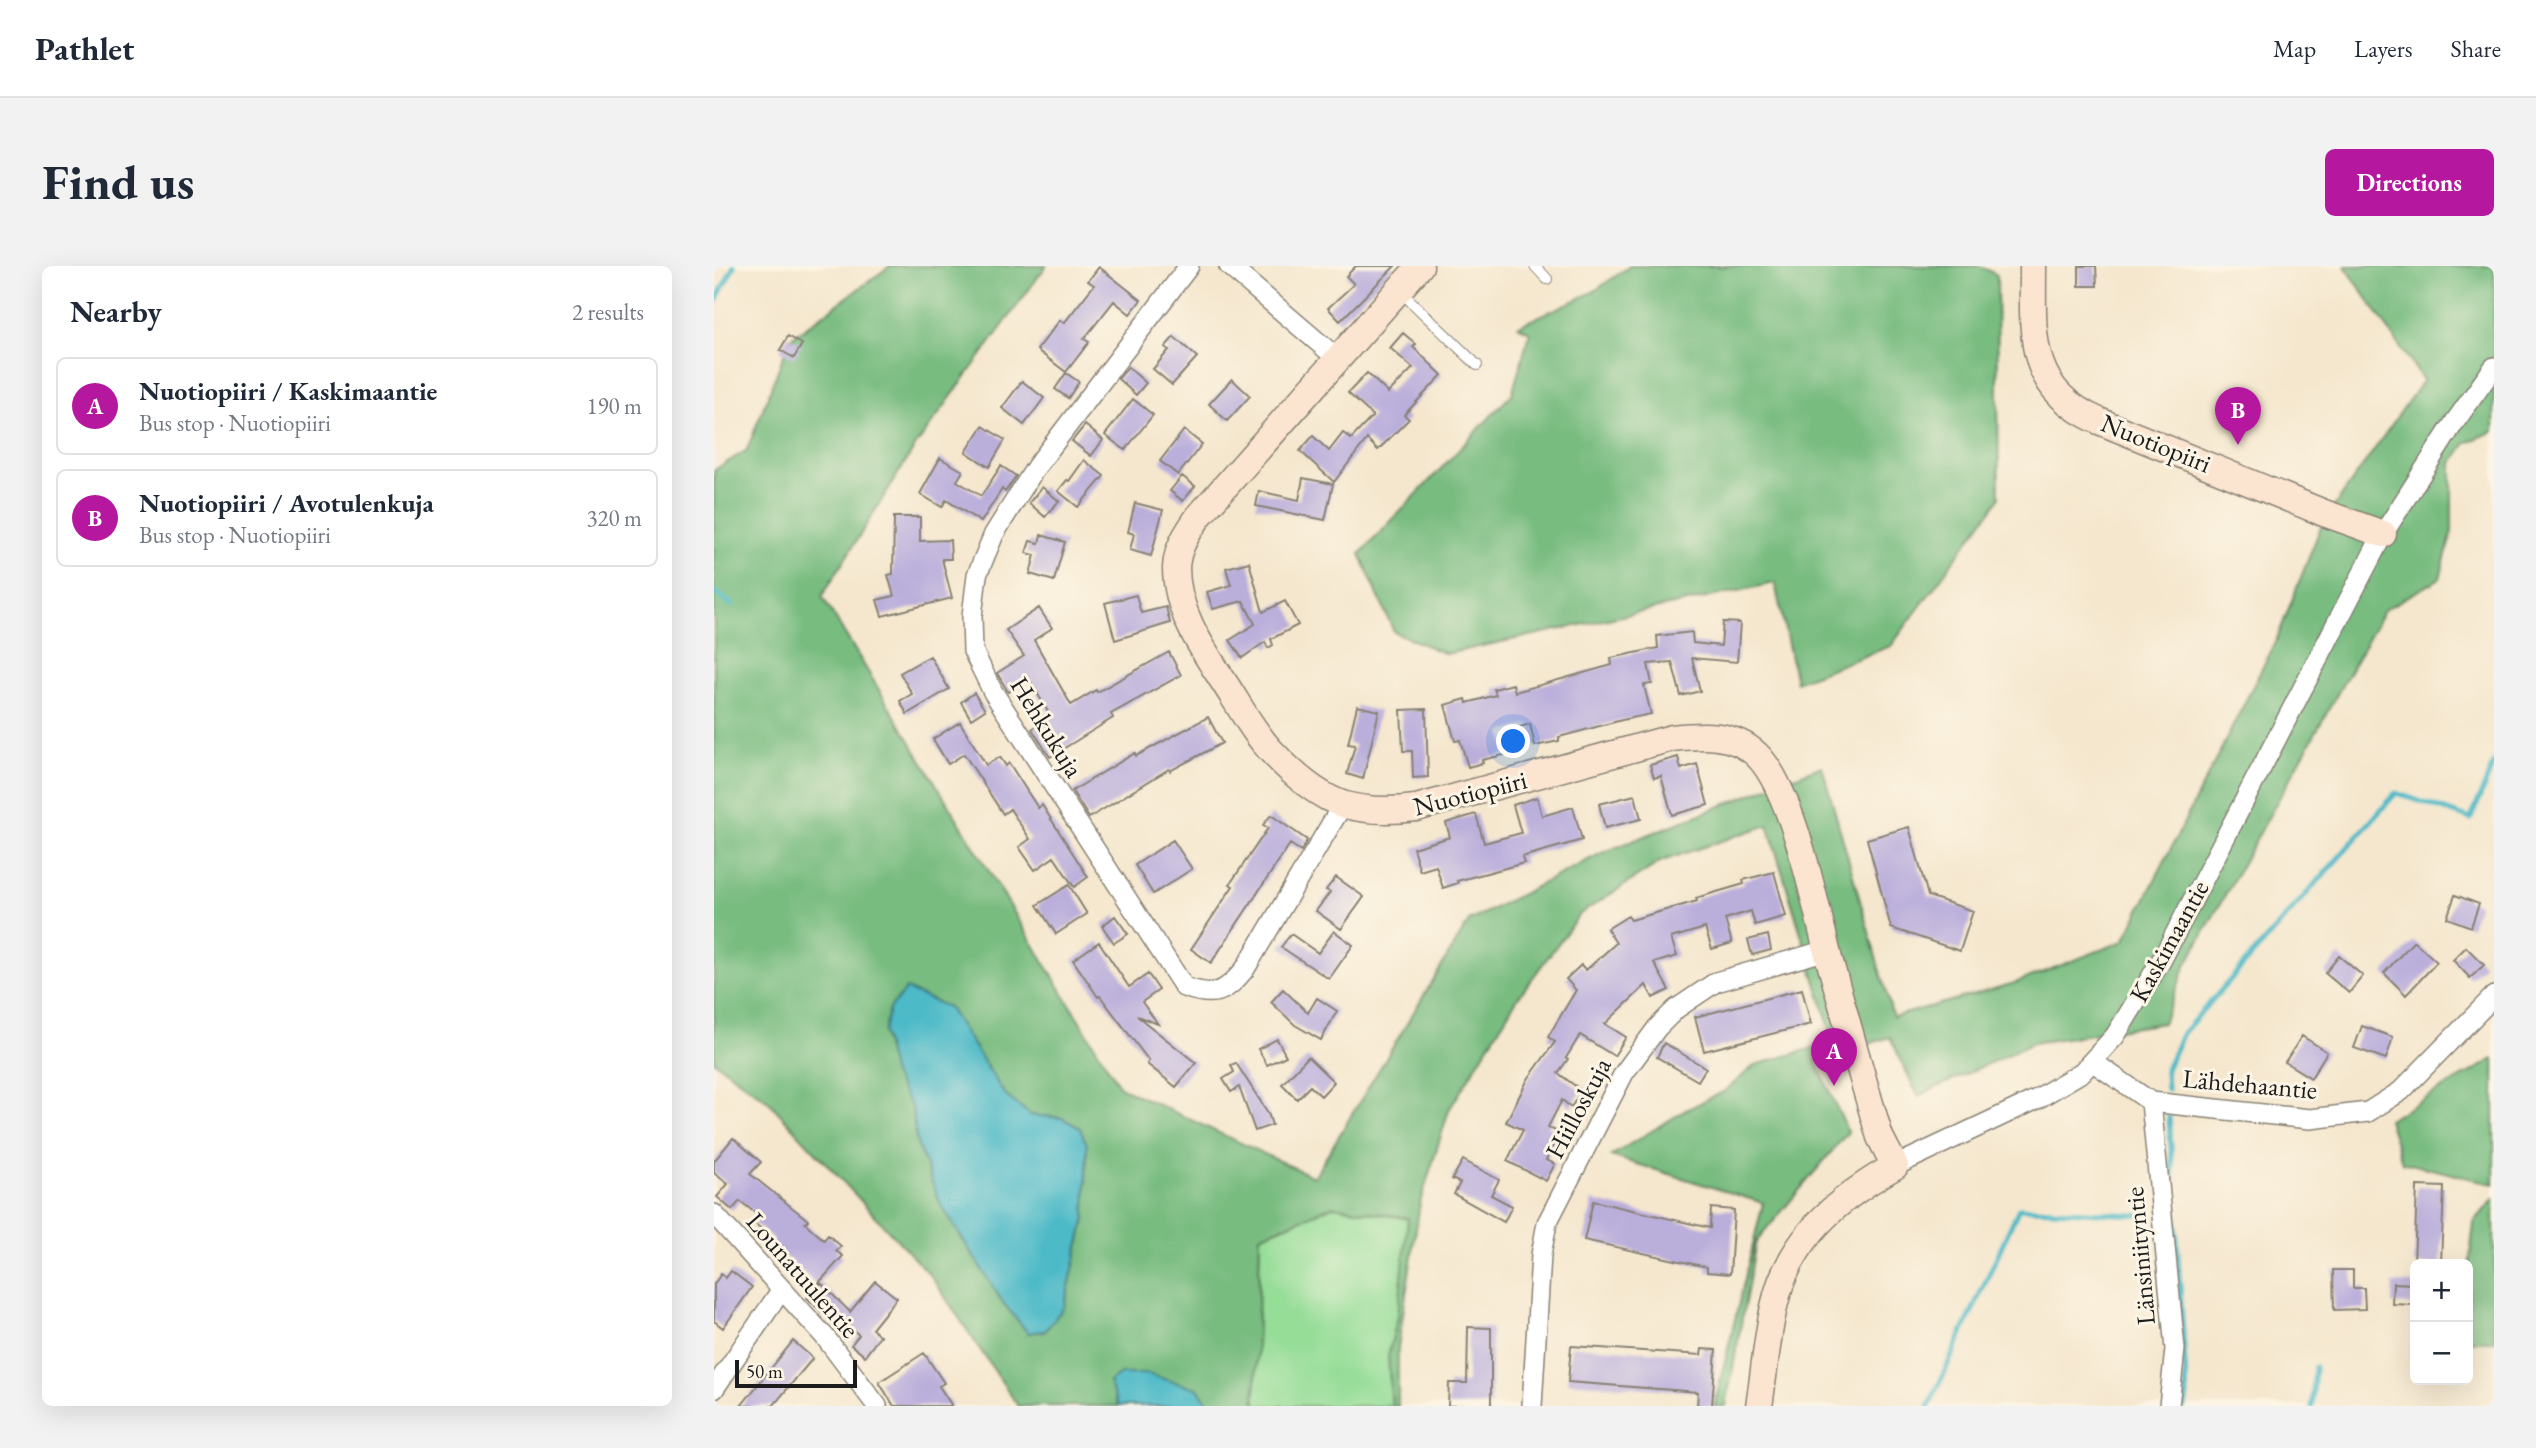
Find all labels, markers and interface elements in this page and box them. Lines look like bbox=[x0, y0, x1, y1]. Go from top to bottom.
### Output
text: Pathlet bbox=[35, 27, 134, 70]
text: Map bbox=[2273, 33, 2316, 64]
text: Layers bbox=[2354, 33, 2413, 64]
text: Share bbox=[2451, 33, 2501, 64]
button: Directions bbox=[2325, 149, 2494, 216]
text: Find us bbox=[42, 150, 194, 214]
text: Nearby bbox=[70, 292, 162, 331]
text: 2 results bbox=[572, 297, 644, 327]
text: Nuotiopiiri / Kaskimaantie bbox=[139, 374, 437, 408]
pin: B bbox=[2215, 387, 2261, 445]
text: A bbox=[87, 391, 103, 421]
text: 190 m bbox=[586, 391, 642, 421]
street label: Nuotiopiiri bbox=[2096, 406, 2216, 480]
text: Bus stop · Nuotiopiiri bbox=[139, 408, 331, 438]
text: Nuotiopiiri / Avotulenkuja bbox=[139, 486, 434, 520]
text: B bbox=[88, 503, 102, 533]
text: 320 m bbox=[586, 503, 642, 533]
text: Bus stop · Nuotiopiiri bbox=[139, 520, 331, 550]
street label: Hehkukuja bbox=[1003, 670, 1092, 784]
your location bbox=[1496, 724, 1530, 758]
street label: Nuotiopiiri bbox=[1410, 762, 1530, 824]
street label: Kaskimaantie bbox=[2122, 874, 2216, 1008]
pin: A bbox=[1811, 1028, 1857, 1086]
street label: Hiilloskuja bbox=[1537, 1051, 1619, 1164]
street label: Lähdehaantie bbox=[2181, 1061, 2319, 1107]
street label: Länsiniityntie bbox=[2117, 1186, 2163, 1326]
street label: Lounatuulentie bbox=[739, 1205, 867, 1345]
map controls bbox=[2410, 1259, 2473, 1385]
button: + bbox=[2410, 1259, 2473, 1322]
button: − bbox=[2410, 1322, 2473, 1385]
scale bar bbox=[735, 1357, 858, 1389]
text: 50 m bbox=[746, 1359, 783, 1384]

